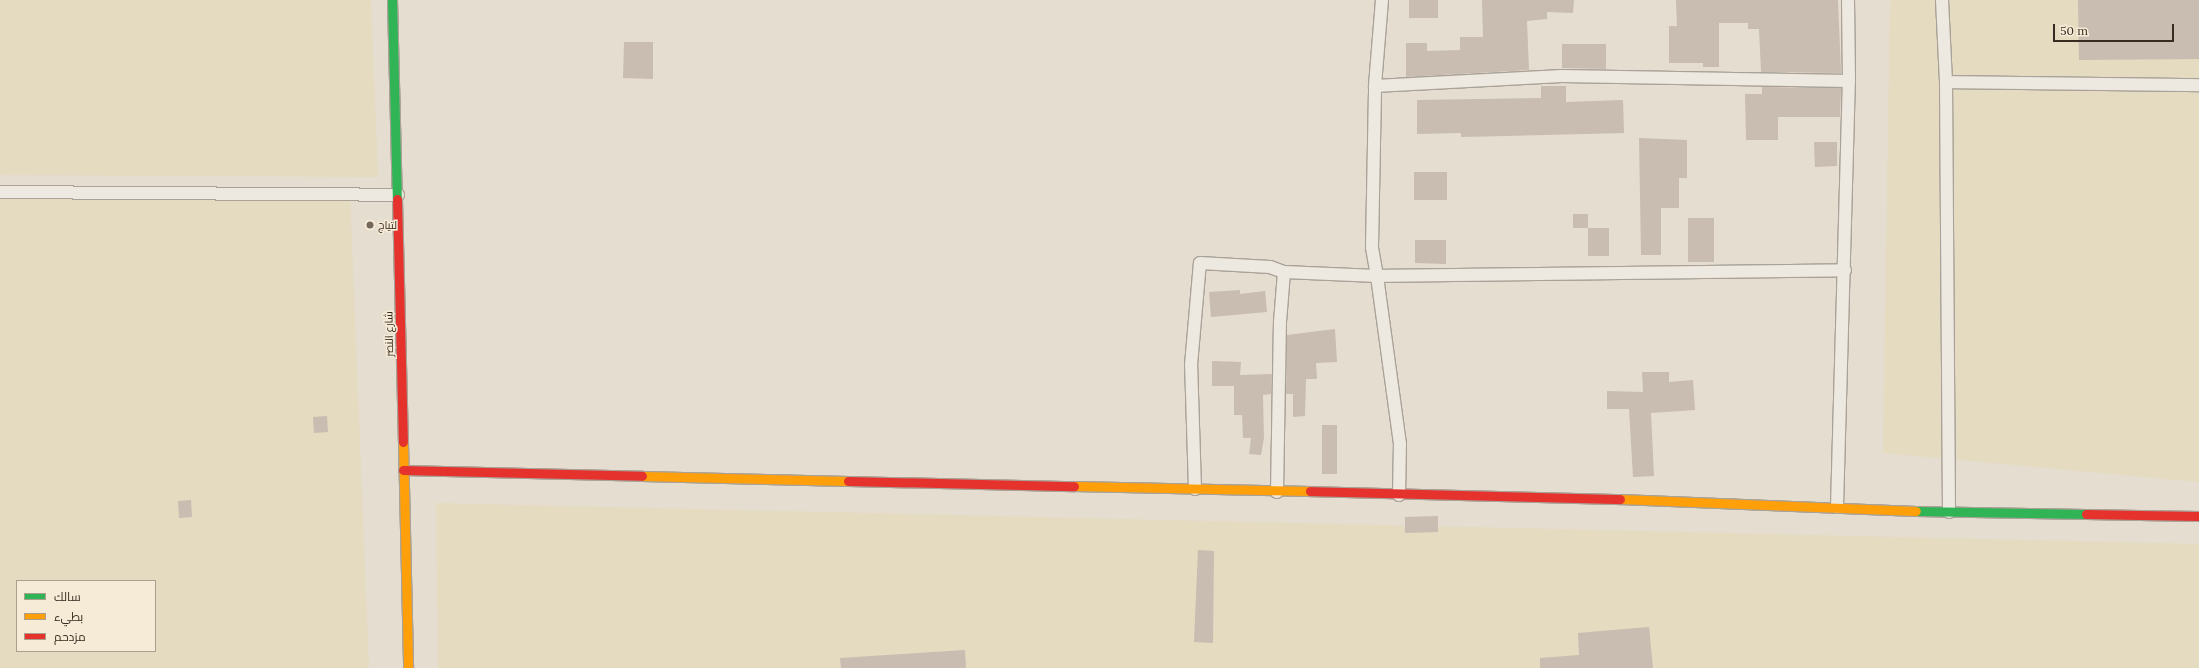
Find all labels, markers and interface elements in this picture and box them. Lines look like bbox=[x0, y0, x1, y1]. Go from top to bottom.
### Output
scale bar bbox=[2055, 16, 2176, 42]
text: 50 m bbox=[2060, 23, 2088, 38]
place label: لتياج bbox=[378, 218, 397, 232]
marker: لتياج bbox=[365, 220, 375, 230]
street label: شارع النصر bbox=[382, 311, 396, 357]
legend bbox=[16, 580, 156, 652]
text: سالك bbox=[54, 589, 81, 604]
text: بطيء bbox=[54, 609, 83, 624]
text: مزدحم bbox=[54, 629, 86, 644]

